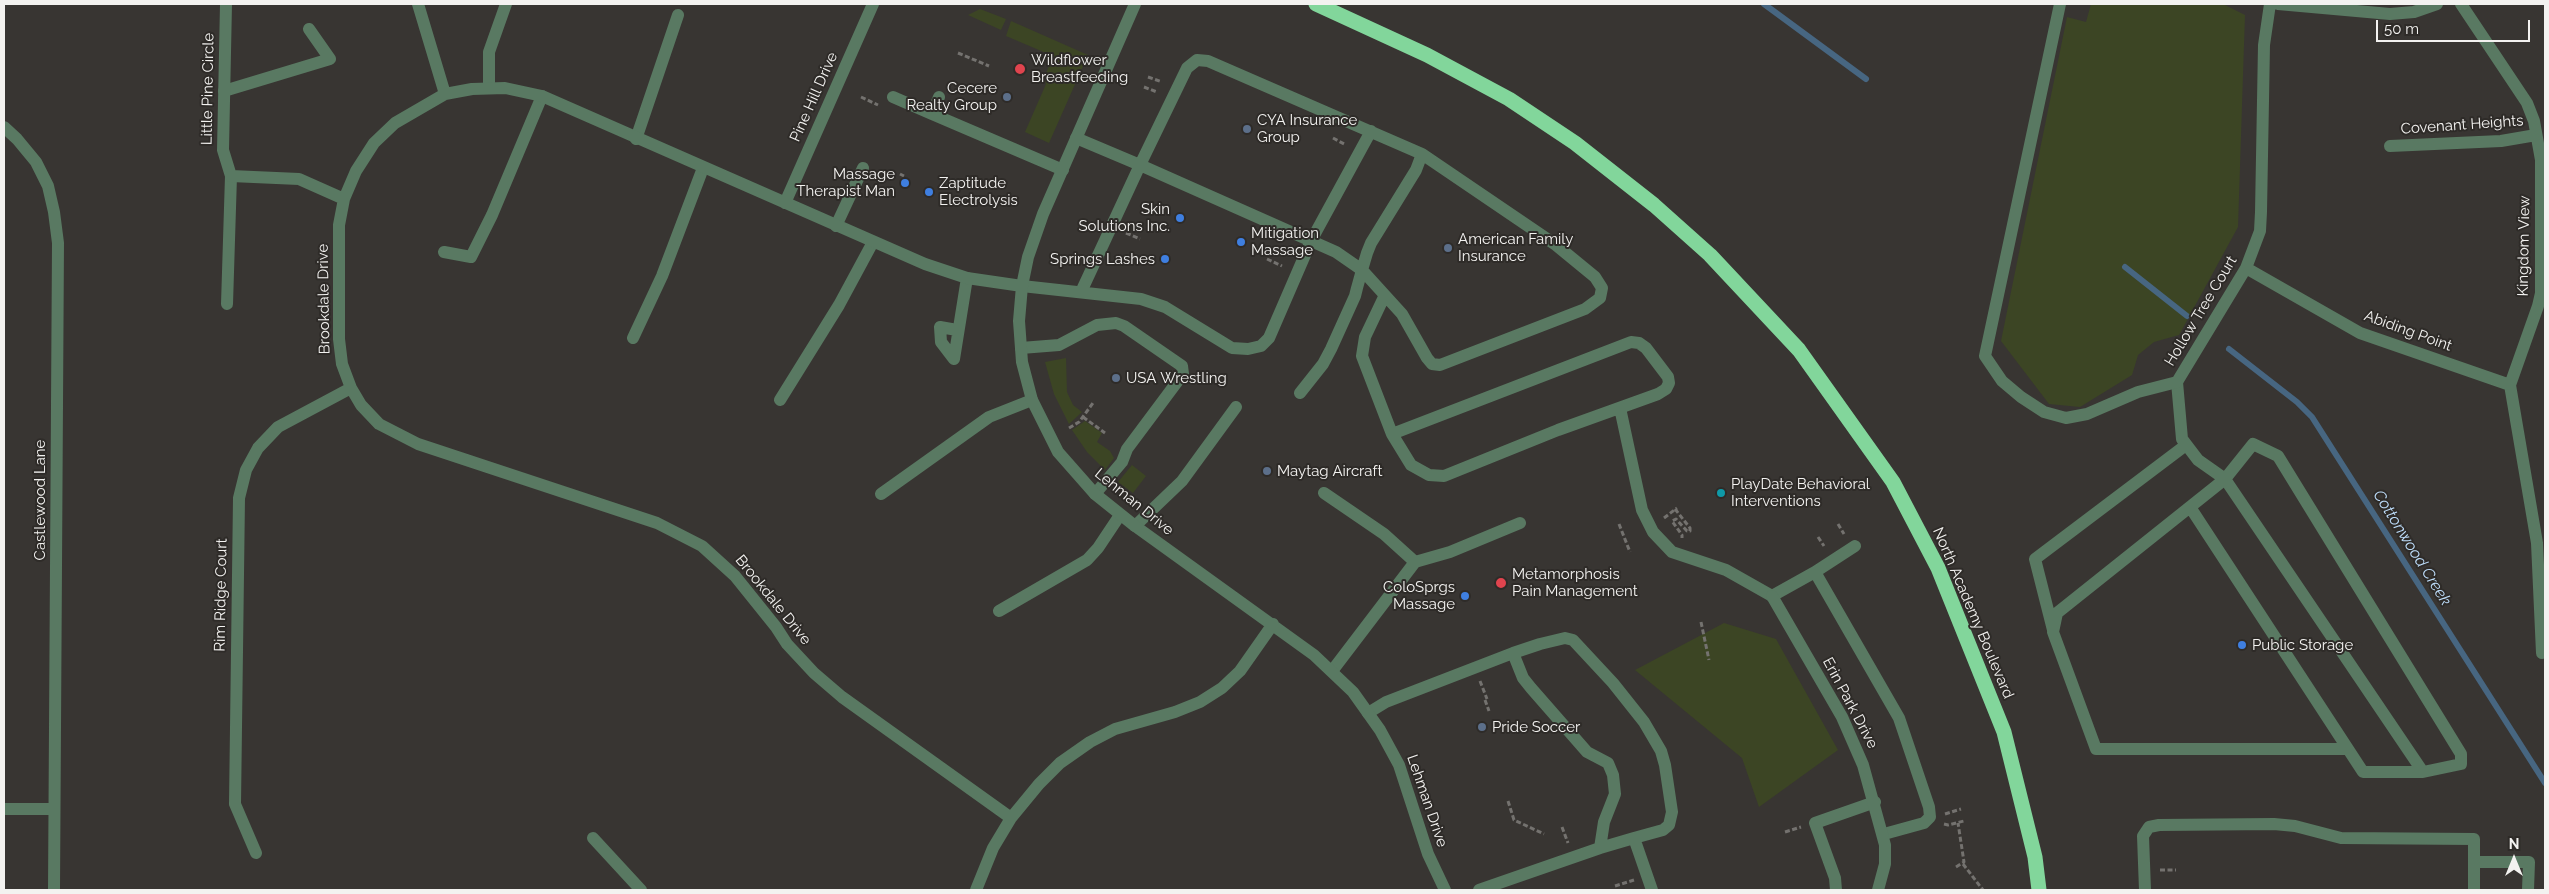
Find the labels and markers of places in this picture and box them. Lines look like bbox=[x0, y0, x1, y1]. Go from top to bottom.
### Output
place label: Wildflower Breastfeeding bbox=[1031, 51, 1128, 86]
marker: Wildflower Breastfeeding bbox=[1013, 62, 1027, 76]
place label: Cecere Realty Group bbox=[907, 79, 997, 114]
marker: Cecere Realty Group bbox=[1001, 91, 1013, 103]
place label: CYA Insurance Group bbox=[1257, 111, 1357, 146]
marker: CYA Insurance Group bbox=[1241, 123, 1253, 135]
place label: Massage Therapist Man bbox=[796, 165, 895, 200]
place label: Zaptitude Electrolysis bbox=[939, 174, 1018, 209]
marker: Massage Therapist Man bbox=[899, 177, 911, 189]
marker: Zaptitude Electrolysis bbox=[923, 186, 935, 198]
place label: Skin Solutions Inc. bbox=[1078, 200, 1170, 235]
marker: Skin Solutions Inc. bbox=[1174, 212, 1186, 224]
place label: Mitigation Massage bbox=[1251, 224, 1319, 259]
place label: American Family Insurance bbox=[1458, 230, 1573, 265]
marker: Mitigation Massage bbox=[1235, 236, 1247, 248]
marker: American Family Insurance bbox=[1442, 242, 1454, 254]
place label: Springs Lashes bbox=[1050, 250, 1155, 268]
marker: Springs Lashes bbox=[1159, 253, 1171, 265]
place label: USA Wrestling bbox=[1126, 369, 1227, 387]
marker: USA Wrestling bbox=[1110, 372, 1122, 384]
place label: Maytag Aircraft bbox=[1277, 462, 1382, 480]
marker: Maytag Aircraft bbox=[1261, 465, 1273, 477]
place label: PlayDate Behavioral Interventions bbox=[1731, 475, 1870, 510]
marker: PlayDate Behavioral Interventions bbox=[1715, 487, 1727, 499]
place label: Metamorphosis Pain Management bbox=[1512, 565, 1638, 600]
marker: Metamorphosis Pain Management bbox=[1494, 576, 1508, 590]
place label: ColoSprgs Massage bbox=[1383, 578, 1455, 613]
marker: ColoSprgs Massage bbox=[1459, 590, 1471, 602]
place label: Public Storage bbox=[2252, 636, 2353, 654]
marker: Public Storage bbox=[2236, 639, 2248, 651]
place label: Pride Soccer bbox=[1492, 718, 1580, 736]
marker: Pride Soccer bbox=[1476, 721, 1488, 733]

